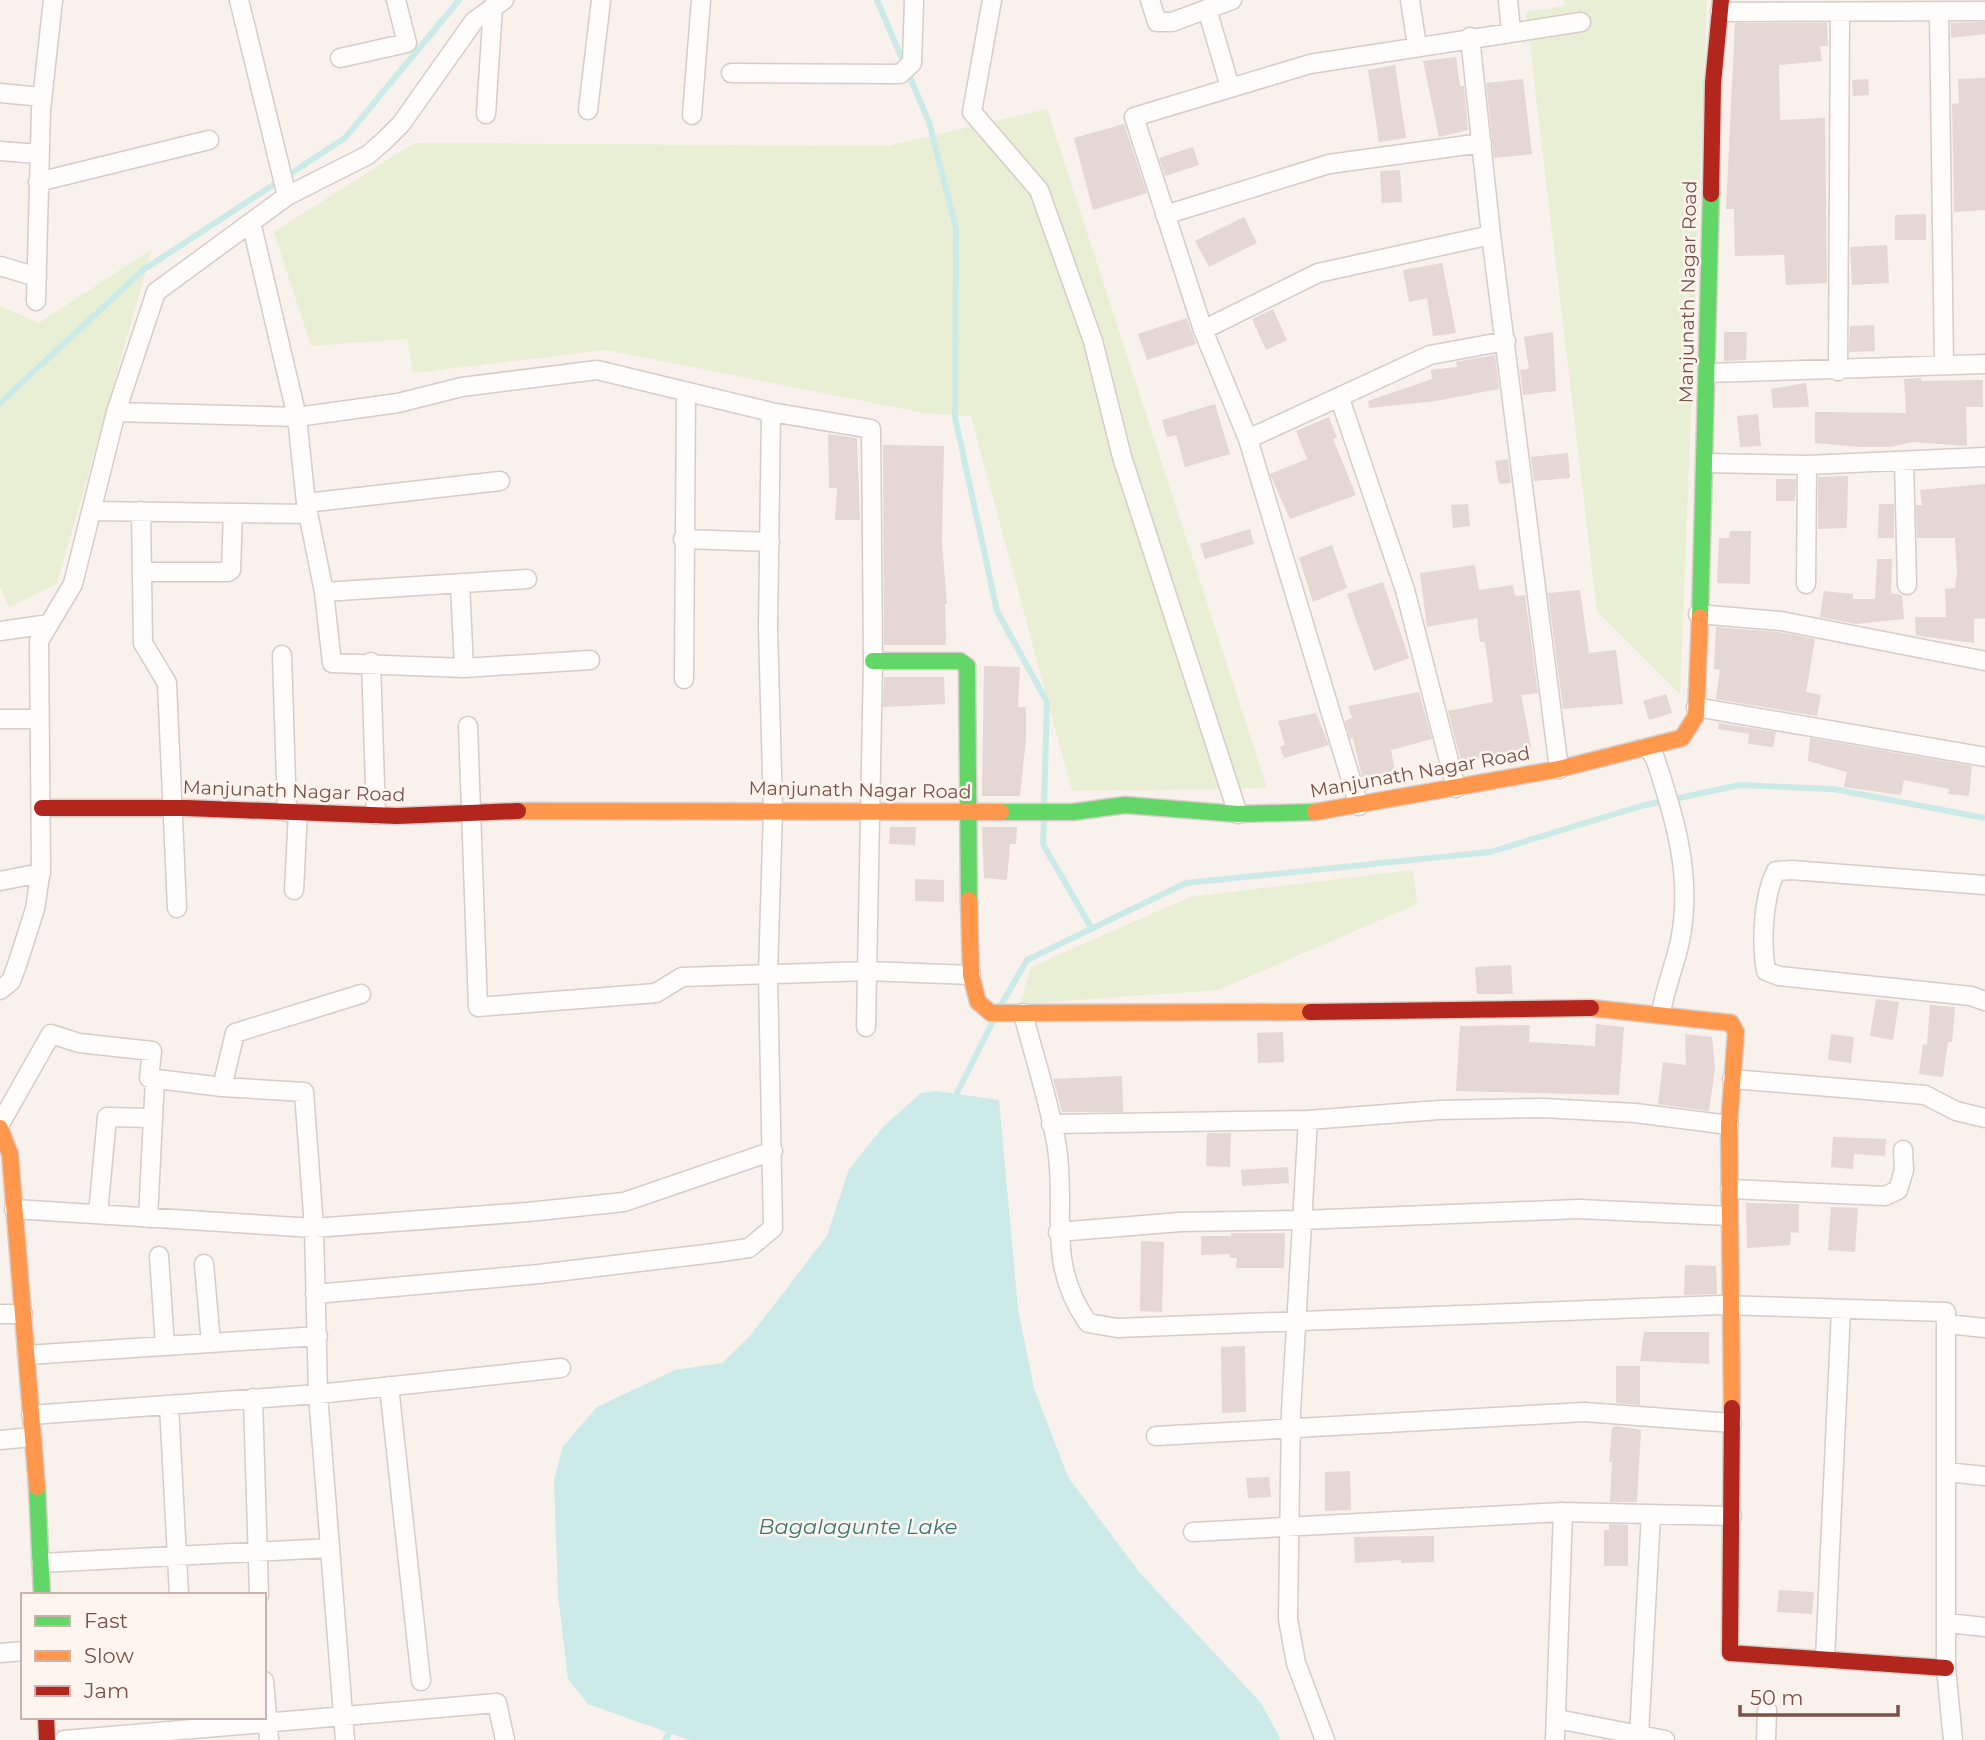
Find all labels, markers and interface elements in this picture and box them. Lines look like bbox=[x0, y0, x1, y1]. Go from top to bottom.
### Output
street label: Manjunath Nagar Road bbox=[1675, 180, 1701, 404]
street label: Manjunath Nagar Road bbox=[1308, 741, 1532, 803]
street label: Manjunath Nagar Road bbox=[182, 776, 406, 806]
street label: Manjunath Nagar Road bbox=[748, 777, 972, 803]
water label: Bagalagunte Lake bbox=[759, 1514, 957, 1539]
legend bbox=[21, 1593, 266, 1719]
text: Fast bbox=[84, 1608, 128, 1633]
text: Slow bbox=[84, 1643, 134, 1668]
scale bar bbox=[1740, 1674, 1898, 1718]
text: Jam bbox=[83, 1678, 129, 1703]
text: 50 m bbox=[1750, 1685, 1804, 1710]

